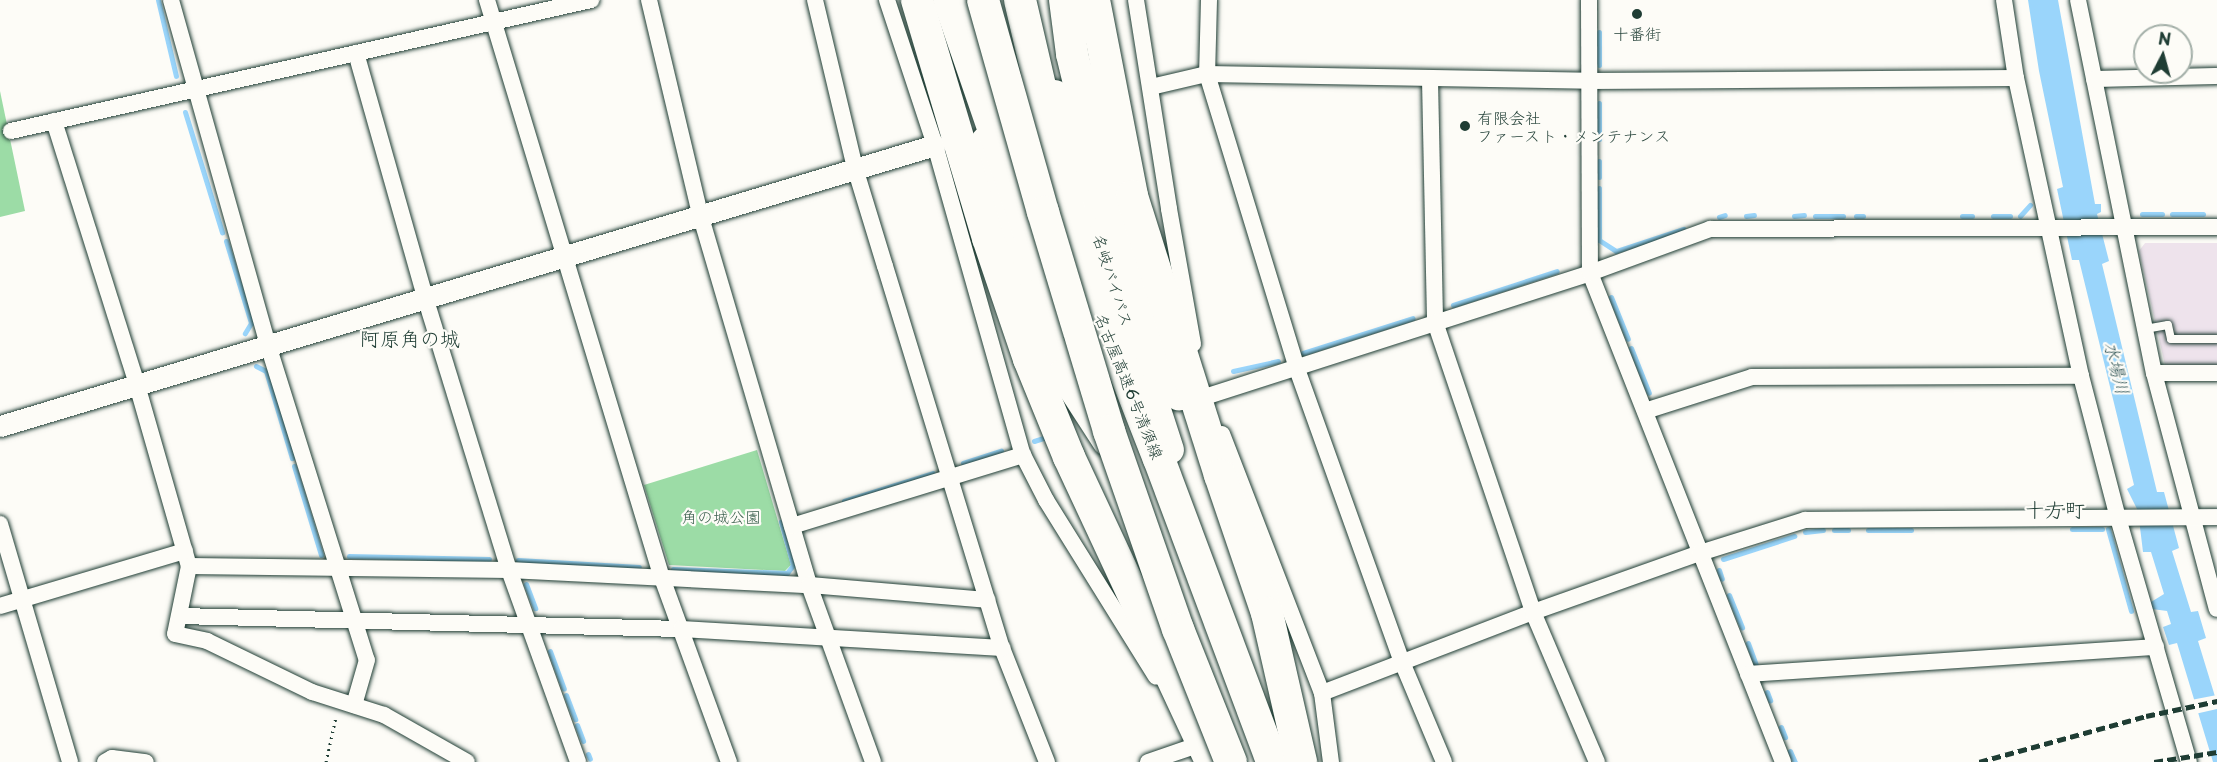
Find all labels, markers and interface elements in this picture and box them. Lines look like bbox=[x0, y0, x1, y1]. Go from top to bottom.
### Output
marker: 十番街 bbox=[1630, 7, 1644, 21]
place label: 十番街 bbox=[1613, 23, 1661, 43]
north arrow bbox=[2133, 24, 2193, 84]
text: N bbox=[2157, 25, 2172, 51]
place label: 有限会社 ファースト・メンテナンス bbox=[1477, 107, 1669, 145]
marker: 有限会社 ファースト・メンテナンス bbox=[1458, 119, 1472, 133]
street label: 名岐バイパス bbox=[1090, 231, 1138, 329]
street label: 名古屋高速6号清須線 bbox=[1092, 310, 1168, 462]
district label: 阿原角の城 bbox=[360, 326, 460, 350]
water label: 水場川 bbox=[2100, 339, 2134, 397]
district label: 十方町 bbox=[2025, 497, 2085, 521]
park label: 角の城公園 bbox=[681, 506, 761, 526]

